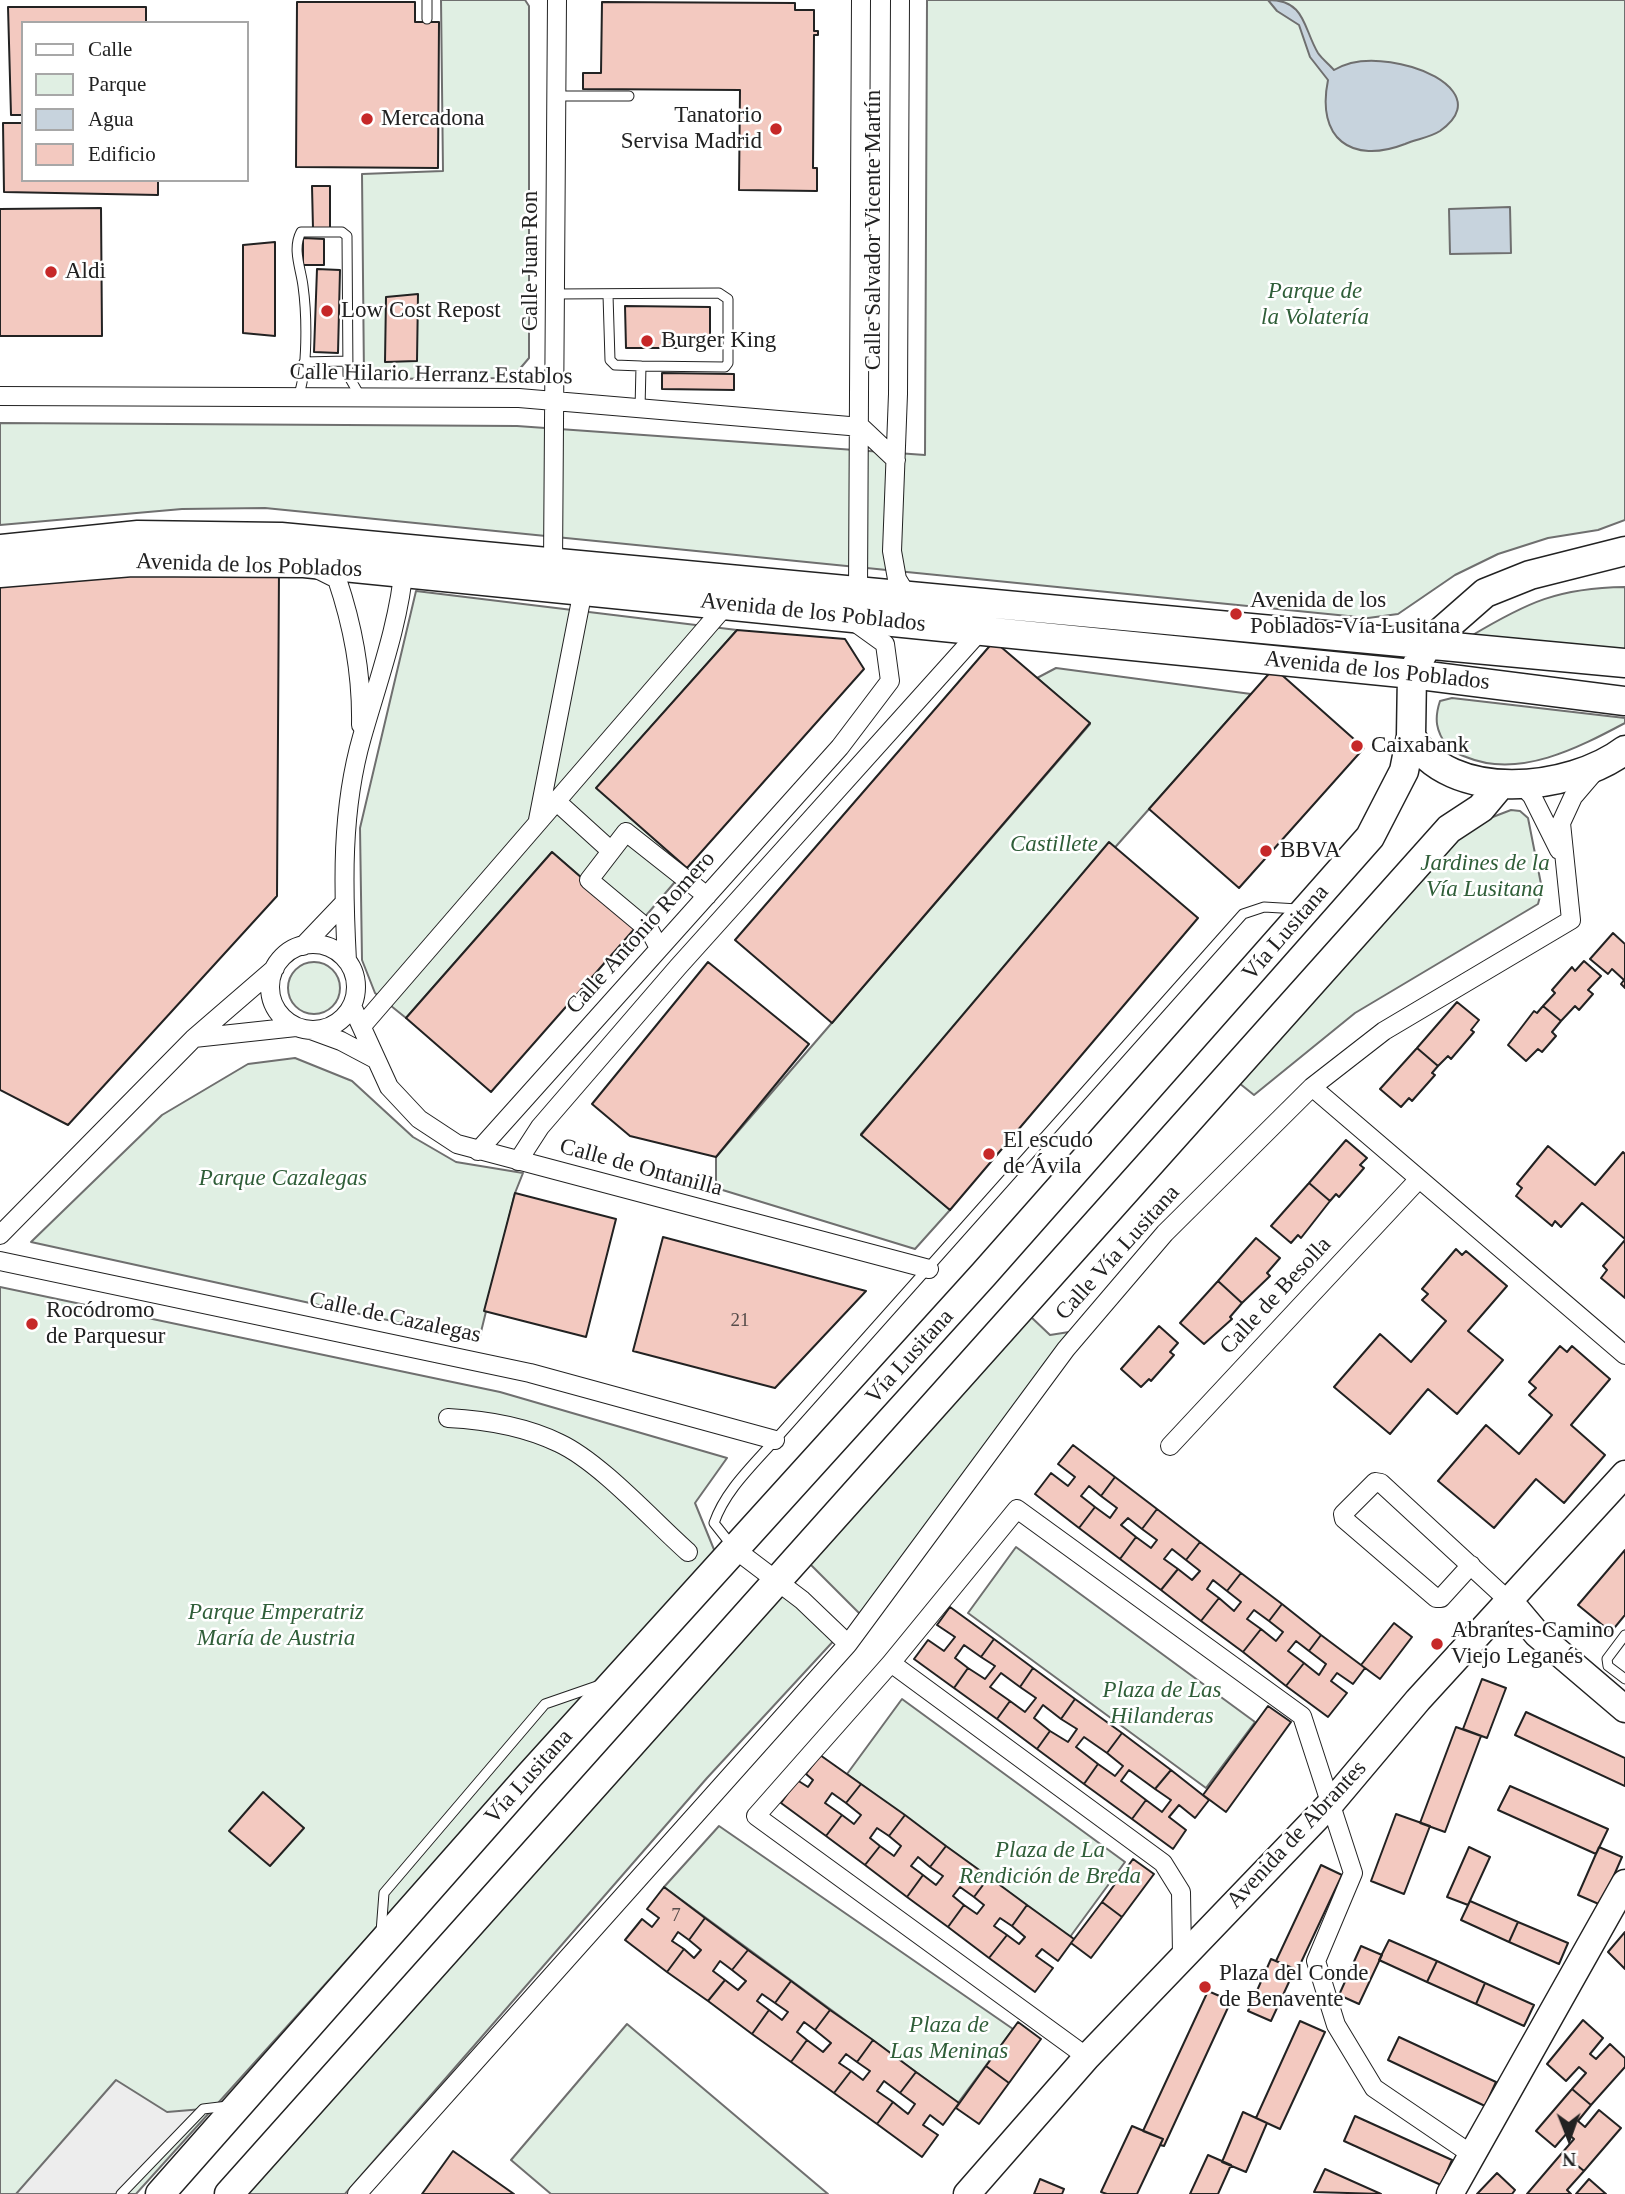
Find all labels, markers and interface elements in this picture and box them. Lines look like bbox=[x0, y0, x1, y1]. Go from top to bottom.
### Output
legend bbox=[21, 21, 248, 182]
text: Calle bbox=[88, 37, 132, 61]
text: Parque bbox=[88, 72, 146, 96]
street label: Calle Salvador Vicente Martín bbox=[860, 90, 888, 370]
place label: Tanatorio Servisa Madrid bbox=[621, 102, 762, 156]
place label: Mercadona bbox=[381, 105, 484, 133]
text: Agua bbox=[88, 107, 134, 131]
marker: Mercadona bbox=[359, 111, 375, 127]
marker: Tanatorio Servisa Madrid bbox=[768, 121, 784, 137]
text: Edificio bbox=[88, 142, 156, 166]
street label: Calle Juan Ron bbox=[517, 191, 545, 331]
place label: Aldi bbox=[65, 258, 106, 286]
marker: Aldi bbox=[43, 264, 59, 280]
park label: Parque de la Volatería bbox=[1261, 278, 1369, 332]
place label: Low Cost Repost bbox=[341, 297, 501, 325]
marker: Low Cost Repost bbox=[319, 303, 335, 319]
place label: Burger King bbox=[661, 327, 776, 355]
marker: Burger King bbox=[639, 333, 655, 349]
street label: Calle Hilario Herranz Establos bbox=[289, 359, 573, 391]
street label: Avenida de los Poblados bbox=[135, 548, 363, 584]
street label: Avenida de los Poblados bbox=[699, 587, 927, 639]
place label: Avenida de los Poblados-Vía Lusitana bbox=[1250, 587, 1460, 641]
marker: Avenida de los Poblados-Vía Lusitana bbox=[1228, 606, 1244, 622]
street label: Avenida de los Poblados bbox=[1263, 645, 1491, 697]
place label: Caixabank bbox=[1371, 732, 1469, 760]
marker: Caixabank bbox=[1349, 738, 1365, 754]
park label: Castillete bbox=[1010, 831, 1098, 859]
place label: BBVA bbox=[1280, 837, 1341, 865]
marker: BBVA bbox=[1258, 843, 1274, 859]
street label: Calle Antonio Romero bbox=[561, 846, 721, 1020]
park label: Jardines de la Vía Lusitana bbox=[1420, 850, 1550, 904]
street label: Vía Lusitana bbox=[1237, 879, 1335, 987]
place label: El escudo de Ávila bbox=[1003, 1127, 1093, 1181]
street label: Calle de Ontanilla bbox=[557, 1133, 725, 1203]
marker: El escudo de Ávila bbox=[981, 1146, 997, 1162]
park label: Parque Cazalegas bbox=[199, 1165, 367, 1193]
street label: Calle Vía Lusitana bbox=[1050, 1180, 1186, 1326]
street label: Calle de Besolla bbox=[1215, 1231, 1337, 1361]
street label: Calle de Cazalegas bbox=[307, 1286, 483, 1350]
place label: Rocódromo de Parquesur bbox=[46, 1297, 165, 1351]
street label: Vía Lusitana bbox=[860, 1304, 960, 1410]
house number: 21 bbox=[730, 1310, 750, 1332]
marker: Rocódromo de Parquesur bbox=[24, 1316, 40, 1332]
park label: Parque Emperatriz María de Austria bbox=[188, 1599, 364, 1653]
place label: Abrantes-Camino Viejo Leganés bbox=[1451, 1617, 1615, 1671]
marker: Abrantes-Camino Viejo Leganés bbox=[1429, 1636, 1445, 1652]
park label: Plaza de Las Hilanderas bbox=[1103, 1677, 1221, 1731]
street label: Vía Lusitana bbox=[479, 1724, 579, 1830]
street label: Avenida de Abrantes bbox=[1221, 1755, 1373, 1915]
park label: Plaza de La Rendición de Breda bbox=[959, 1837, 1141, 1891]
house number: 7 bbox=[671, 1905, 681, 1927]
place label: Plaza del Conde de Benavente bbox=[1219, 1960, 1368, 2014]
marker: Plaza del Conde de Benavente bbox=[1197, 1979, 1213, 1995]
park label: Plaza de Las Meninas bbox=[890, 2012, 1008, 2066]
north arrow bbox=[1534, 2103, 1604, 2173]
text: N bbox=[1562, 2149, 1576, 2170]

